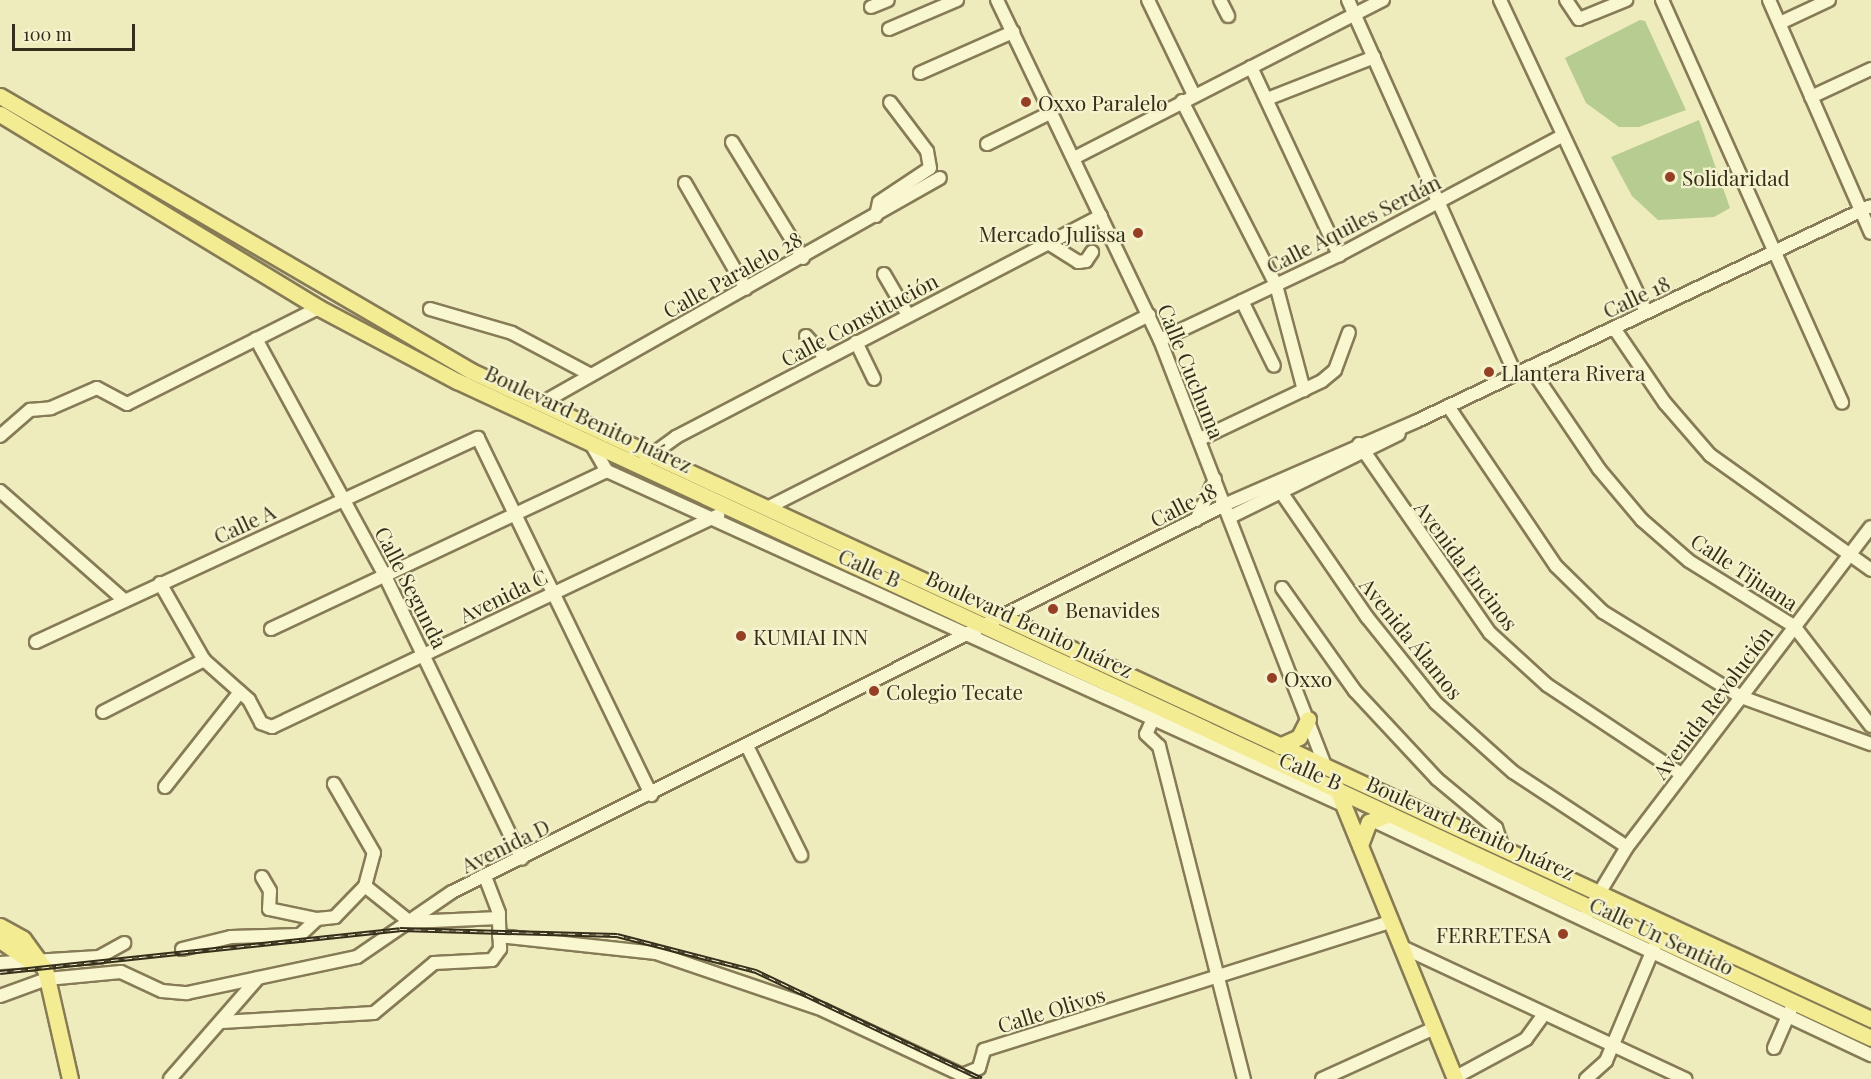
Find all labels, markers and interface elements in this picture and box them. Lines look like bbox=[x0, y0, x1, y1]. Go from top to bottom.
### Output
scale bar bbox=[15, 12, 138, 50]
text: 100 m bbox=[23, 22, 72, 46]
place label: Oxxo Paralelo bbox=[1038, 89, 1168, 115]
marker: Oxxo Paralelo bbox=[1019, 95, 1033, 109]
place label: Solidaridad bbox=[1682, 164, 1790, 190]
street label: Calle Aquiles Serdán bbox=[1261, 168, 1445, 278]
marker: Solidaridad bbox=[1663, 170, 1677, 184]
place label: Mercado Julissa bbox=[979, 220, 1126, 246]
street label: Calle Paralelo 28 bbox=[658, 225, 806, 323]
marker: Mercado Julissa bbox=[1131, 226, 1145, 240]
street label: Calle Constitución bbox=[776, 267, 942, 371]
street label: Calle 18 bbox=[1598, 270, 1674, 322]
street label: Calle Cuchuma bbox=[1154, 300, 1230, 442]
street label: Boulevard Benito Juárez bbox=[482, 359, 696, 477]
place label: Llantera Rivera bbox=[1501, 359, 1646, 385]
marker: Llantera Rivera bbox=[1482, 365, 1496, 379]
street label: Calle 18 bbox=[1146, 477, 1220, 531]
street label: Avenida Encinos bbox=[1410, 495, 1524, 635]
street label: Calle A bbox=[209, 498, 279, 548]
street label: Calle Segunda bbox=[371, 522, 453, 652]
street label: Calle Tijuana bbox=[1687, 527, 1803, 615]
street label: Calle B bbox=[835, 542, 905, 592]
street label: Avenida C bbox=[455, 563, 551, 627]
street label: Boulevard Benito Juárez bbox=[923, 564, 1137, 682]
street label: Avenida Álamos bbox=[1355, 572, 1469, 704]
place label: Benavides bbox=[1065, 596, 1160, 622]
marker: Benavides bbox=[1046, 602, 1060, 616]
street label: Avenida Revolución bbox=[1646, 621, 1778, 783]
place label: KUMIAI INN bbox=[753, 623, 868, 649]
marker: KUMIAI INN bbox=[734, 629, 748, 643]
place label: Oxxo bbox=[1284, 665, 1332, 691]
marker: Oxxo bbox=[1265, 671, 1279, 685]
place label: Colegio Tecate bbox=[886, 678, 1024, 704]
marker: Colegio Tecate bbox=[867, 684, 881, 698]
street label: Calle B bbox=[1276, 746, 1346, 794]
street label: Boulevard Benito Juárez bbox=[1363, 770, 1579, 884]
street label: Avenida D bbox=[456, 813, 554, 877]
street label: Calle Un Sentido bbox=[1586, 891, 1738, 979]
place label: FERRETESA bbox=[1436, 921, 1551, 947]
marker: FERRETESA bbox=[1556, 927, 1570, 941]
street label: Calle Olivos bbox=[994, 981, 1108, 1037]

